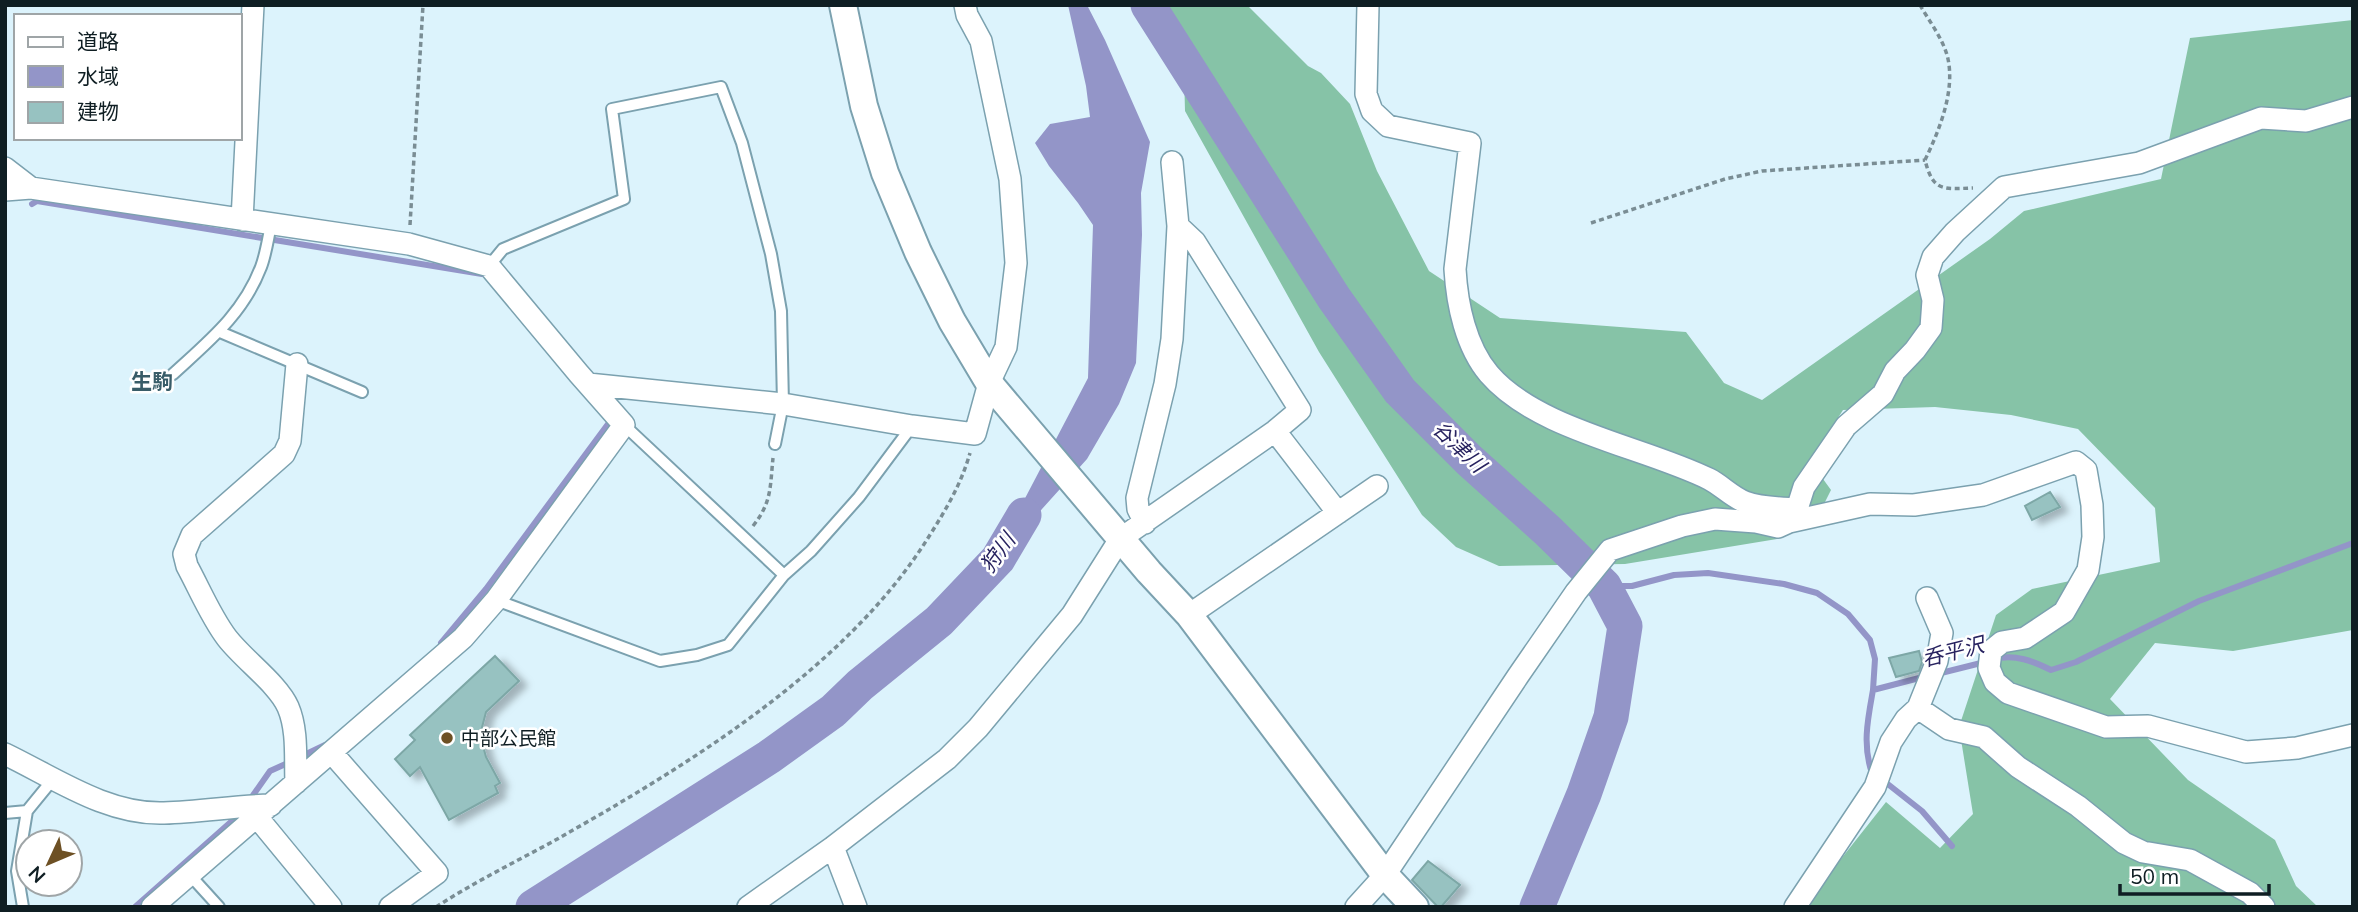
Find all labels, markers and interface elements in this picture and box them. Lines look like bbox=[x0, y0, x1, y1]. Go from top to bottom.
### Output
legend bbox=[14, 14, 242, 140]
text: 道路 bbox=[77, 28, 119, 54]
text: 水域 bbox=[77, 63, 119, 89]
text: 建物 bbox=[77, 98, 119, 124]
district label: 生駒 bbox=[131, 368, 173, 394]
water label: 谷津川 bbox=[1428, 415, 1493, 479]
water label: 狩川 bbox=[974, 526, 1021, 577]
water label: 呑平沢 bbox=[1919, 630, 1989, 671]
place label: 中部公民館 bbox=[461, 726, 556, 750]
marker: 中部公民館 bbox=[439, 730, 455, 746]
north arrow bbox=[14, 828, 84, 898]
scale bar bbox=[2120, 852, 2269, 896]
text: N bbox=[23, 861, 50, 888]
text: 50 m bbox=[2130, 863, 2179, 889]

